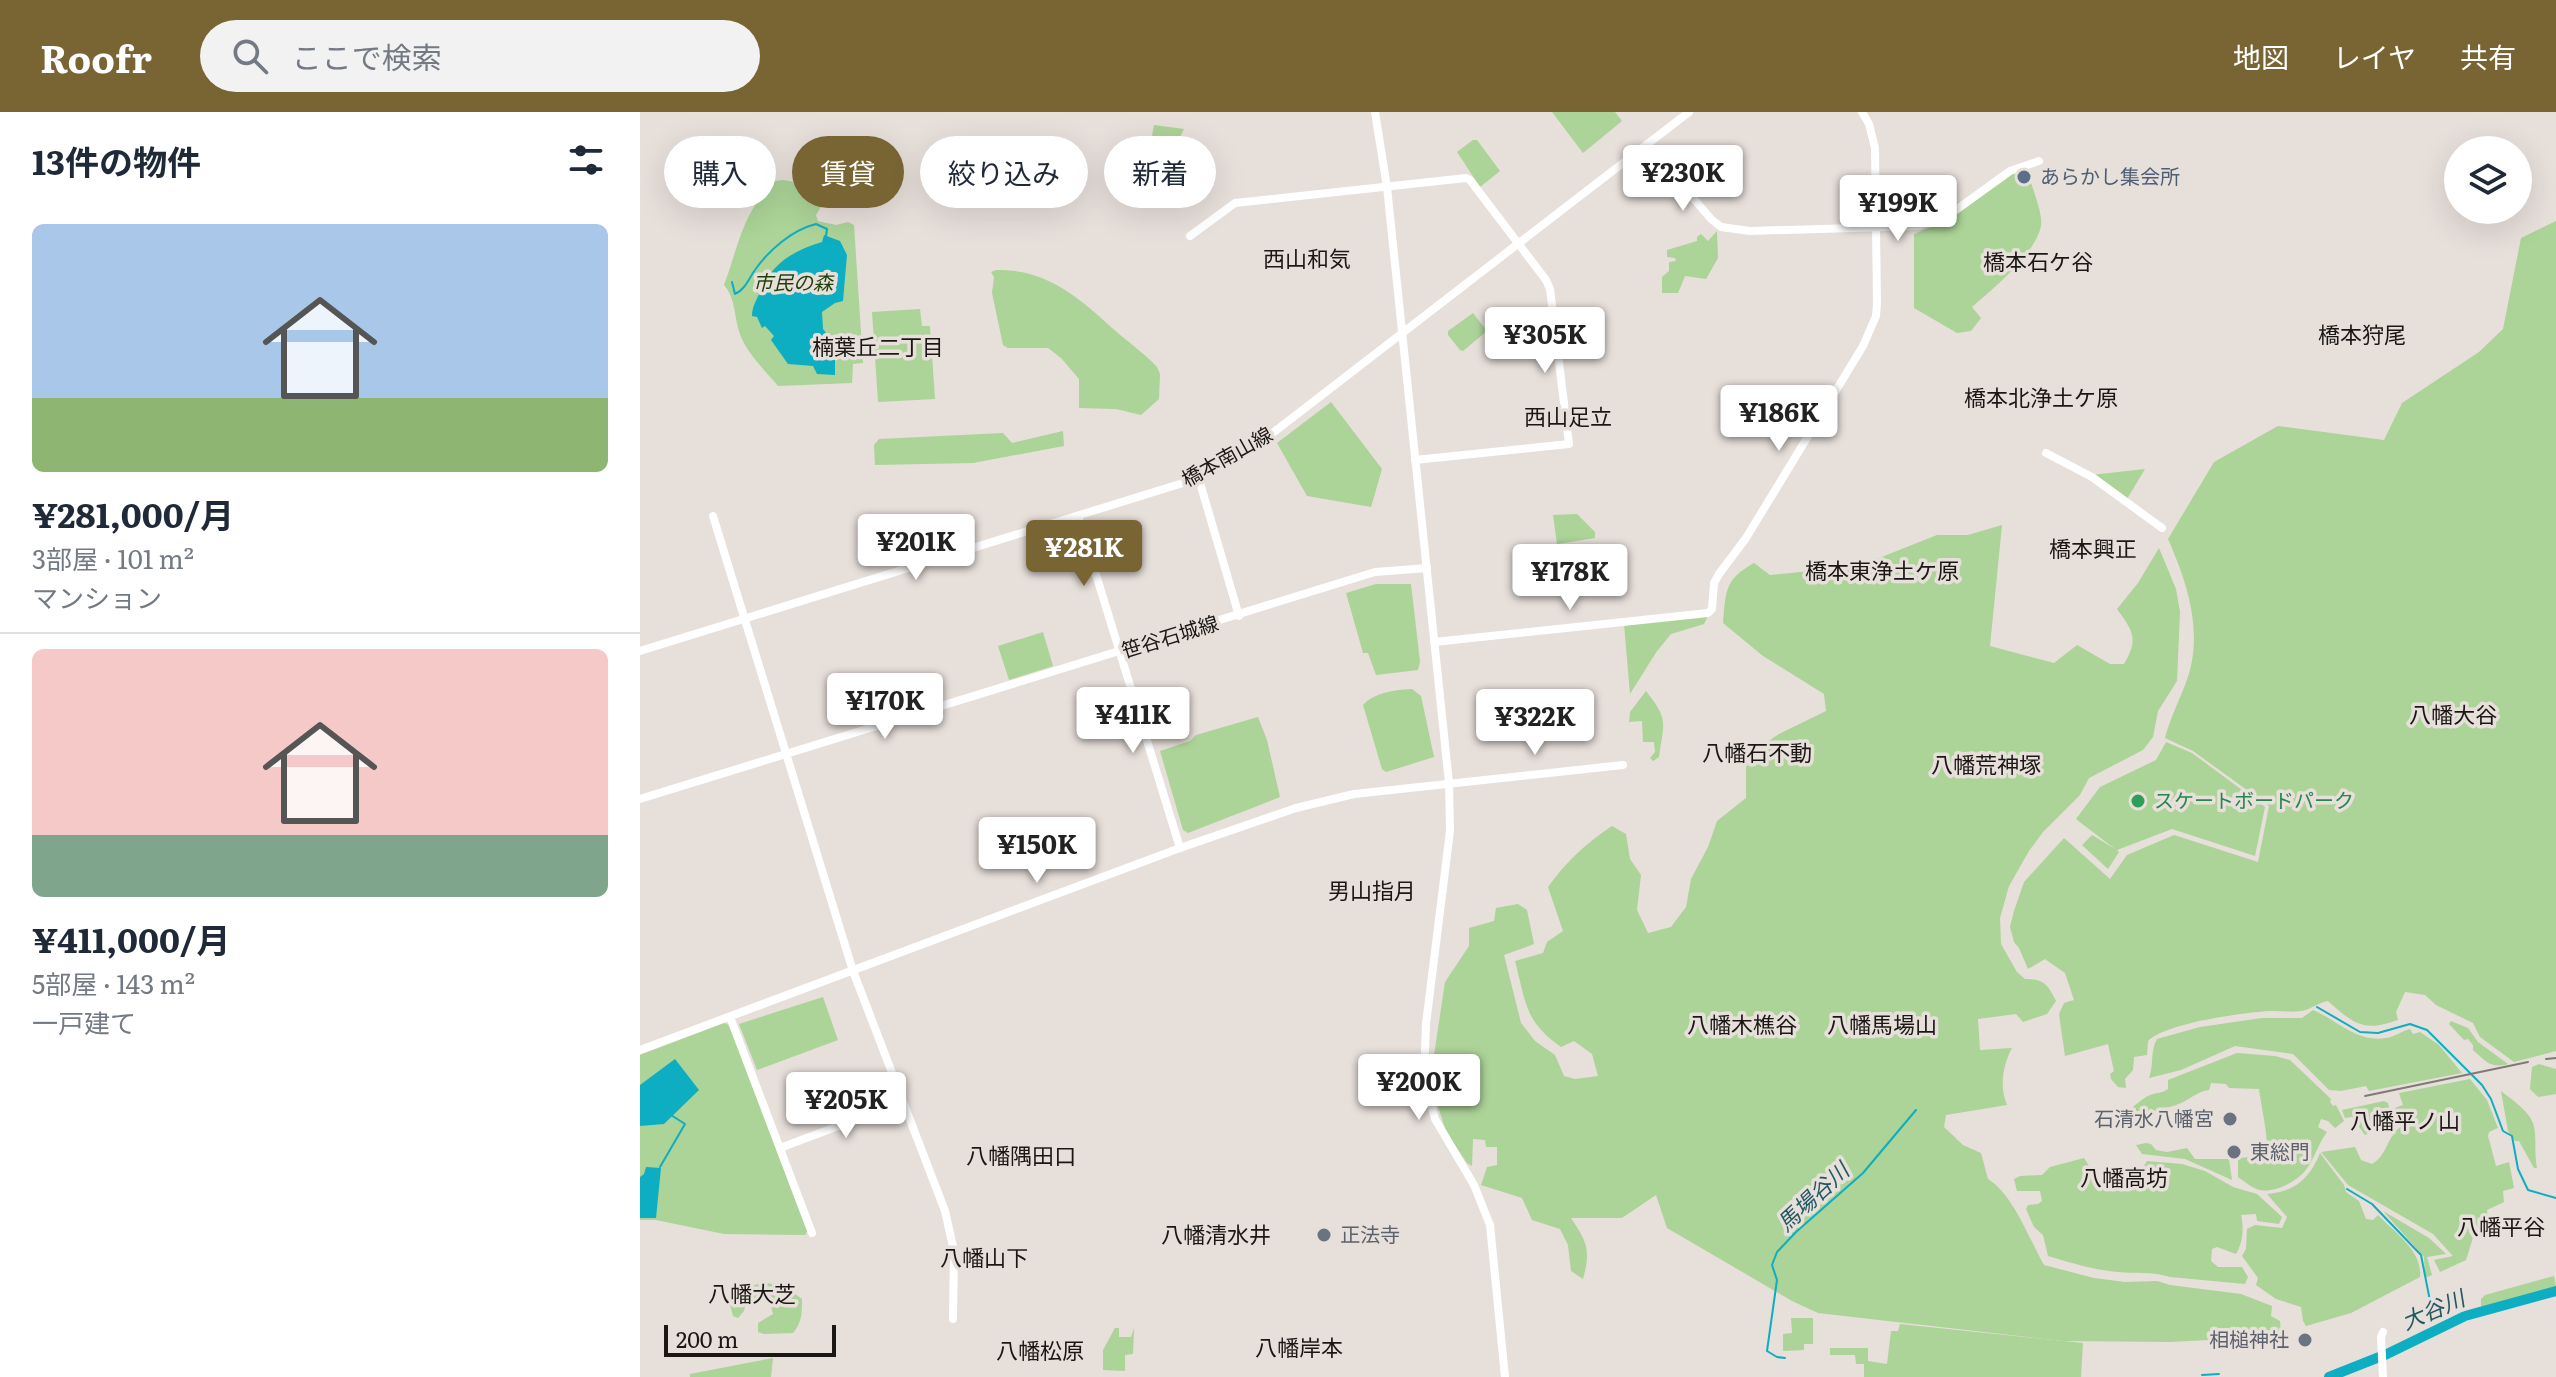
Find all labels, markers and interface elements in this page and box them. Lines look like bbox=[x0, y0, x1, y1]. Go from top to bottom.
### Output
search box bbox=[200, 20, 760, 92]
text: Roofr bbox=[40, 28, 152, 85]
icon: search bbox=[228, 34, 272, 78]
text: ここで検索 bbox=[292, 34, 442, 78]
text: 地図 bbox=[2233, 35, 2289, 77]
text: レイヤ bbox=[2333, 35, 2416, 77]
text: 共有 bbox=[2460, 35, 2516, 77]
text: 13件の物件 bbox=[32, 135, 201, 185]
chip: 購入 bbox=[664, 136, 776, 208]
chip: 賃貸 bbox=[792, 136, 904, 208]
chip: 絞り込み bbox=[920, 136, 1088, 208]
chip: 新着 bbox=[1104, 136, 1216, 208]
map controls bbox=[2444, 136, 2532, 224]
button: layers bbox=[2444, 136, 2532, 224]
icon: filters bbox=[564, 138, 608, 182]
pin: ¥230K bbox=[1627, 145, 1739, 213]
text: ¥230K bbox=[1641, 151, 1725, 190]
place label: あらかし集会所 bbox=[2040, 160, 2180, 190]
marker: あらかし集会所 bbox=[2015, 168, 2033, 186]
pin: ¥199K bbox=[1842, 175, 1954, 243]
text: ¥199K bbox=[1858, 181, 1938, 220]
district label: 西山和気 bbox=[1263, 241, 1351, 274]
district label: 橋本石ケ谷 bbox=[1983, 244, 2093, 277]
park label: 市民の森 bbox=[753, 266, 835, 296]
icon: home bbox=[248, 276, 392, 420]
pin: ¥305K bbox=[1489, 307, 1601, 375]
text: ¥305K bbox=[1503, 313, 1587, 352]
district label: 橋本狩尾 bbox=[2318, 317, 2406, 350]
district label: 楠葉丘二丁目 bbox=[812, 329, 944, 362]
district label: 橋本北浄土ケ原 bbox=[1964, 380, 2118, 413]
pin: ¥186K bbox=[1723, 385, 1835, 453]
text: ¥186K bbox=[1738, 391, 1820, 430]
district label: 西山足立 bbox=[1524, 399, 1612, 432]
street label: 橋本南山線 bbox=[1175, 418, 1277, 493]
text: ¥281,000/月 bbox=[32, 488, 234, 538]
pin: ¥201K bbox=[860, 514, 972, 582]
text: ¥201K bbox=[876, 520, 956, 559]
pin: ¥281K bbox=[1028, 520, 1140, 588]
text: ¥281K bbox=[1044, 526, 1124, 565]
district label: 橋本興正 bbox=[2049, 531, 2137, 564]
text: 3部屋 · 101 m² bbox=[32, 538, 194, 577]
pin: ¥178K bbox=[1514, 544, 1626, 612]
text: ¥178K bbox=[1530, 550, 1610, 589]
district label: 橋本東浄土ケ原 bbox=[1805, 553, 1959, 586]
text: マンション bbox=[32, 577, 162, 616]
street label: 笹谷石城線 bbox=[1117, 606, 1222, 664]
pin: ¥170K bbox=[829, 673, 941, 741]
text: ¥170K bbox=[845, 679, 925, 718]
pin: ¥411K bbox=[1077, 687, 1189, 755]
pin: ¥322K bbox=[1479, 689, 1591, 757]
text: ¥411K bbox=[1095, 693, 1172, 732]
text: ¥322K bbox=[1494, 695, 1576, 734]
district label: 八幡大谷 bbox=[2409, 697, 2497, 730]
icon: home bbox=[248, 701, 392, 845]
district label: 八幡石不動 bbox=[1702, 735, 1812, 768]
district label: 八幡荒神塚 bbox=[1931, 747, 2041, 780]
place label: スケートボードパーク bbox=[2154, 784, 2354, 814]
marker: スケートボードパーク bbox=[2129, 792, 2147, 810]
pin: ¥150K bbox=[981, 817, 1093, 885]
text: ¥150K bbox=[997, 823, 1077, 862]
district label: 男山指月 bbox=[1328, 873, 1416, 906]
text: ¥411,000/月 bbox=[32, 913, 231, 963]
text: 5部屋 · 143 m² bbox=[32, 963, 195, 1002]
text: 一戸建て bbox=[32, 1002, 136, 1041]
district label: 八幡木樵谷 bbox=[1687, 1007, 1797, 1040]
district label: 八幡馬場山 bbox=[1827, 1007, 1937, 1040]
pin: ¥200K bbox=[1363, 1054, 1475, 1122]
text: ¥200K bbox=[1376, 1060, 1462, 1099]
pin: ¥205K bbox=[790, 1072, 902, 1140]
text: ¥205K bbox=[804, 1078, 888, 1117]
place label: 石清水八幡宮 bbox=[2094, 1102, 2214, 1132]
district label: 八幡平ノ山 bbox=[2350, 1103, 2460, 1136]
marker: 石清水八幡宮 bbox=[2221, 1110, 2239, 1128]
place label: 東総門 bbox=[2250, 1135, 2310, 1165]
district label: 八幡隅田口 bbox=[966, 1138, 1076, 1171]
marker: 東総門 bbox=[2225, 1143, 2243, 1161]
water label: 馬場谷川 bbox=[1769, 1152, 1857, 1238]
district label: 八幡高坊 bbox=[2080, 1160, 2168, 1193]
district label: 八幡平谷 bbox=[2457, 1209, 2545, 1242]
district label: 八幡清水井 bbox=[1161, 1217, 1271, 1250]
place label: 正法寺 bbox=[1340, 1218, 1400, 1248]
marker: 正法寺 bbox=[1315, 1226, 1333, 1244]
district label: 八幡山下 bbox=[940, 1240, 1028, 1273]
district label: 八幡大芝 bbox=[708, 1276, 796, 1309]
water label: 大谷川 bbox=[2396, 1280, 2471, 1337]
scale bar bbox=[664, 1321, 836, 1357]
text: 200 m bbox=[676, 1322, 738, 1355]
place label: 相槌神社 bbox=[2209, 1323, 2289, 1353]
district label: 八幡岸本 bbox=[1255, 1330, 1343, 1363]
marker: 相槌神社 bbox=[2296, 1331, 2314, 1349]
district label: 八幡松原 bbox=[996, 1333, 1084, 1366]

